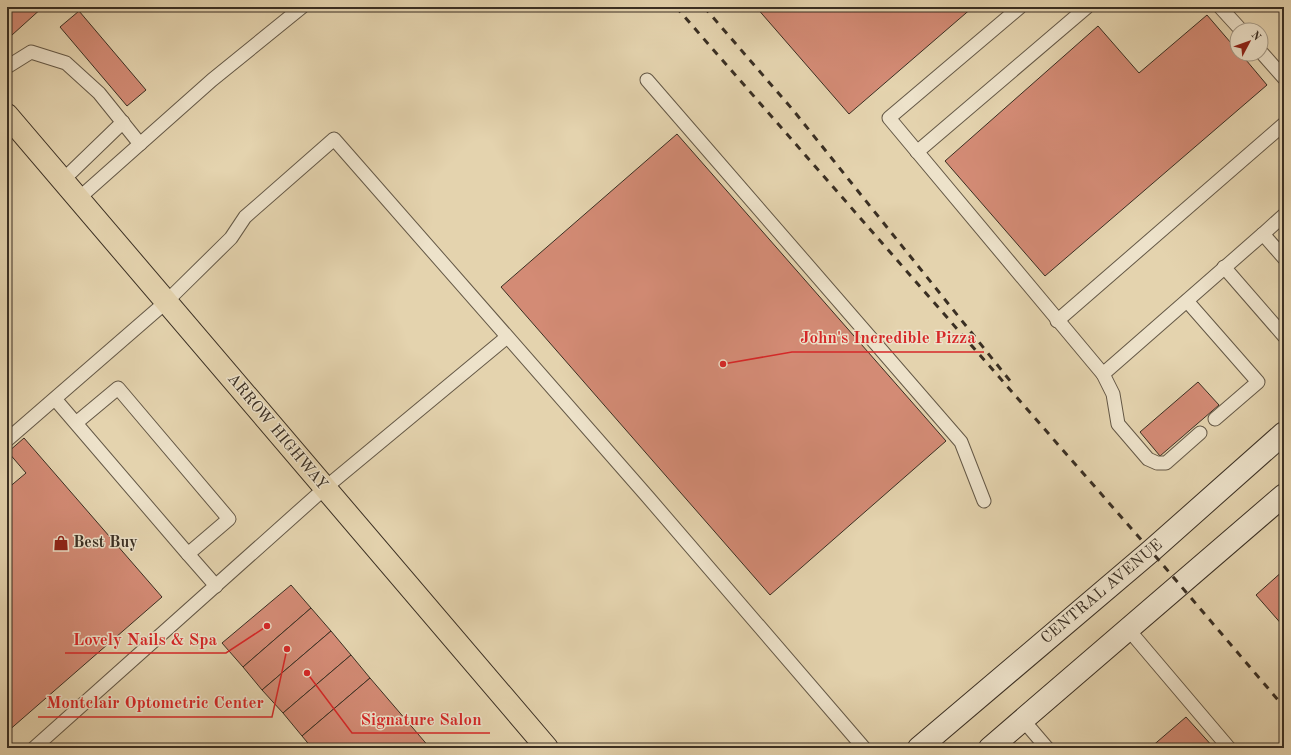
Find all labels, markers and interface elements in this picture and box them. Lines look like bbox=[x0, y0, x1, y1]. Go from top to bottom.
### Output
north arrow bbox=[1229, 22, 1269, 62]
text: N bbox=[1249, 30, 1263, 44]
callout: John's Incredible Pizza bbox=[792, 323, 984, 352]
text: John's Incredible Pizza bbox=[800, 330, 976, 347]
street label: ARROW HIGHWAY bbox=[224, 371, 330, 493]
shop icon: Best Buy bbox=[52, 534, 70, 552]
place label: Best Buy bbox=[73, 535, 138, 551]
street label: CENTRAL AVENUE bbox=[1038, 537, 1166, 647]
callout: Lovely Nails & Spa bbox=[65, 624, 226, 653]
text: Lovely Nails & Spa bbox=[73, 632, 218, 649]
callout: Montclair Optometric Center bbox=[38, 688, 272, 717]
text: Montclair Optometric Center bbox=[46, 695, 264, 712]
callout: Signature Salon bbox=[352, 704, 490, 733]
text: Signature Salon bbox=[360, 712, 482, 729]

